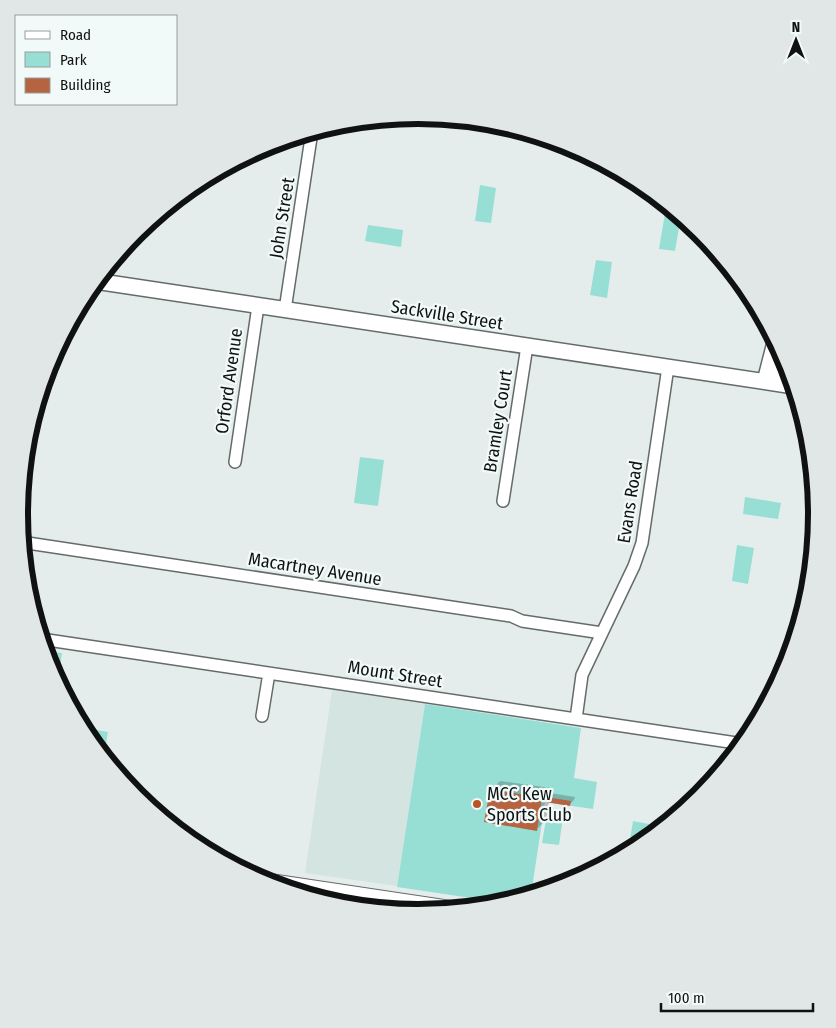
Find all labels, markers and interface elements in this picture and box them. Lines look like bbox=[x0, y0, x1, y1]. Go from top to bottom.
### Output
legend bbox=[15, 15, 178, 105]
north arrow bbox=[771, 15, 821, 65]
text: N bbox=[792, 19, 800, 36]
text: Road bbox=[60, 26, 91, 44]
text: Park bbox=[60, 51, 87, 69]
text: Building bbox=[60, 76, 111, 94]
street label: John Street bbox=[265, 176, 299, 260]
street label: Sackville Street bbox=[389, 295, 505, 335]
street label: Orford Avenue bbox=[211, 327, 247, 435]
street label: Bramley Court bbox=[479, 368, 517, 474]
street label: Evans Road bbox=[613, 459, 647, 545]
street label: Macartney Avenue bbox=[247, 548, 383, 590]
street label: Mount Street bbox=[346, 656, 444, 692]
place label: MCC Kew Sports Club bbox=[487, 783, 572, 826]
marker: MCC Kew Sports Club bbox=[471, 798, 483, 810]
scale bar bbox=[661, 980, 814, 1012]
text: 100 m bbox=[668, 989, 705, 1007]

